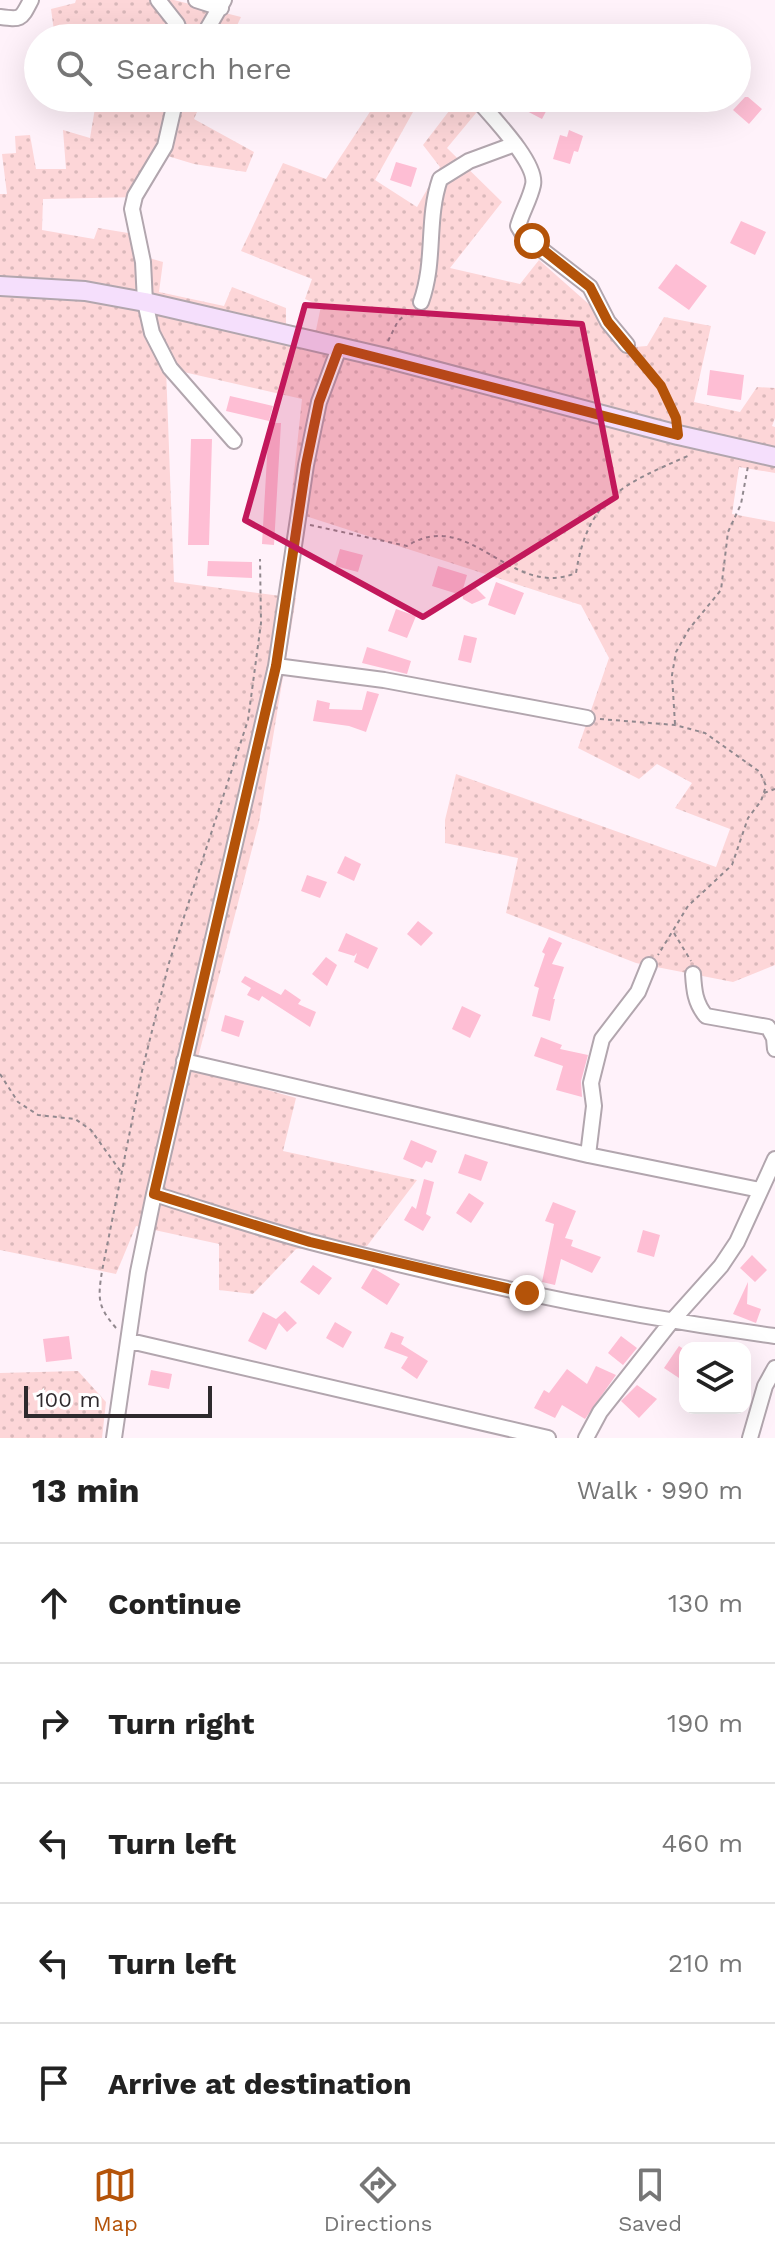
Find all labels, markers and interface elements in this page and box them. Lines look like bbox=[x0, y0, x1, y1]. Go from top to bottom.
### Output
search box bbox=[24, 24, 751, 112]
icon: search bbox=[52, 46, 96, 90]
text: Search here bbox=[116, 51, 292, 86]
route start bbox=[514, 223, 550, 259]
route end bbox=[509, 1275, 545, 1311]
map controls bbox=[679, 1342, 751, 1414]
button: layers bbox=[679, 1342, 751, 1414]
scale bar bbox=[24, 1382, 212, 1418]
text: 100 m bbox=[36, 1387, 100, 1412]
text: 13 min bbox=[32, 1470, 140, 1510]
text: Walk · 990 m bbox=[577, 1475, 743, 1505]
icon: ahead bbox=[32, 1581, 76, 1625]
text: Continue bbox=[108, 1586, 241, 1621]
text: 130 m bbox=[668, 1588, 743, 1618]
icon: right bbox=[32, 1701, 76, 1745]
text: Turn right bbox=[108, 1706, 254, 1741]
text: 190 m bbox=[667, 1708, 743, 1738]
icon: left bbox=[32, 1821, 76, 1865]
text: Turn left bbox=[108, 1826, 236, 1861]
text: 460 m bbox=[661, 1828, 743, 1858]
icon: left bbox=[32, 1941, 76, 1985]
text: Turn left bbox=[108, 1946, 236, 1981]
text: 210 m bbox=[668, 1948, 743, 1978]
icon: arrive bbox=[32, 2061, 76, 2105]
text: Arrive at destination bbox=[108, 2066, 412, 2101]
tab: Map bbox=[93, 2163, 138, 2236]
tab: Directions bbox=[324, 2163, 432, 2236]
tab: Saved bbox=[618, 2163, 682, 2236]

